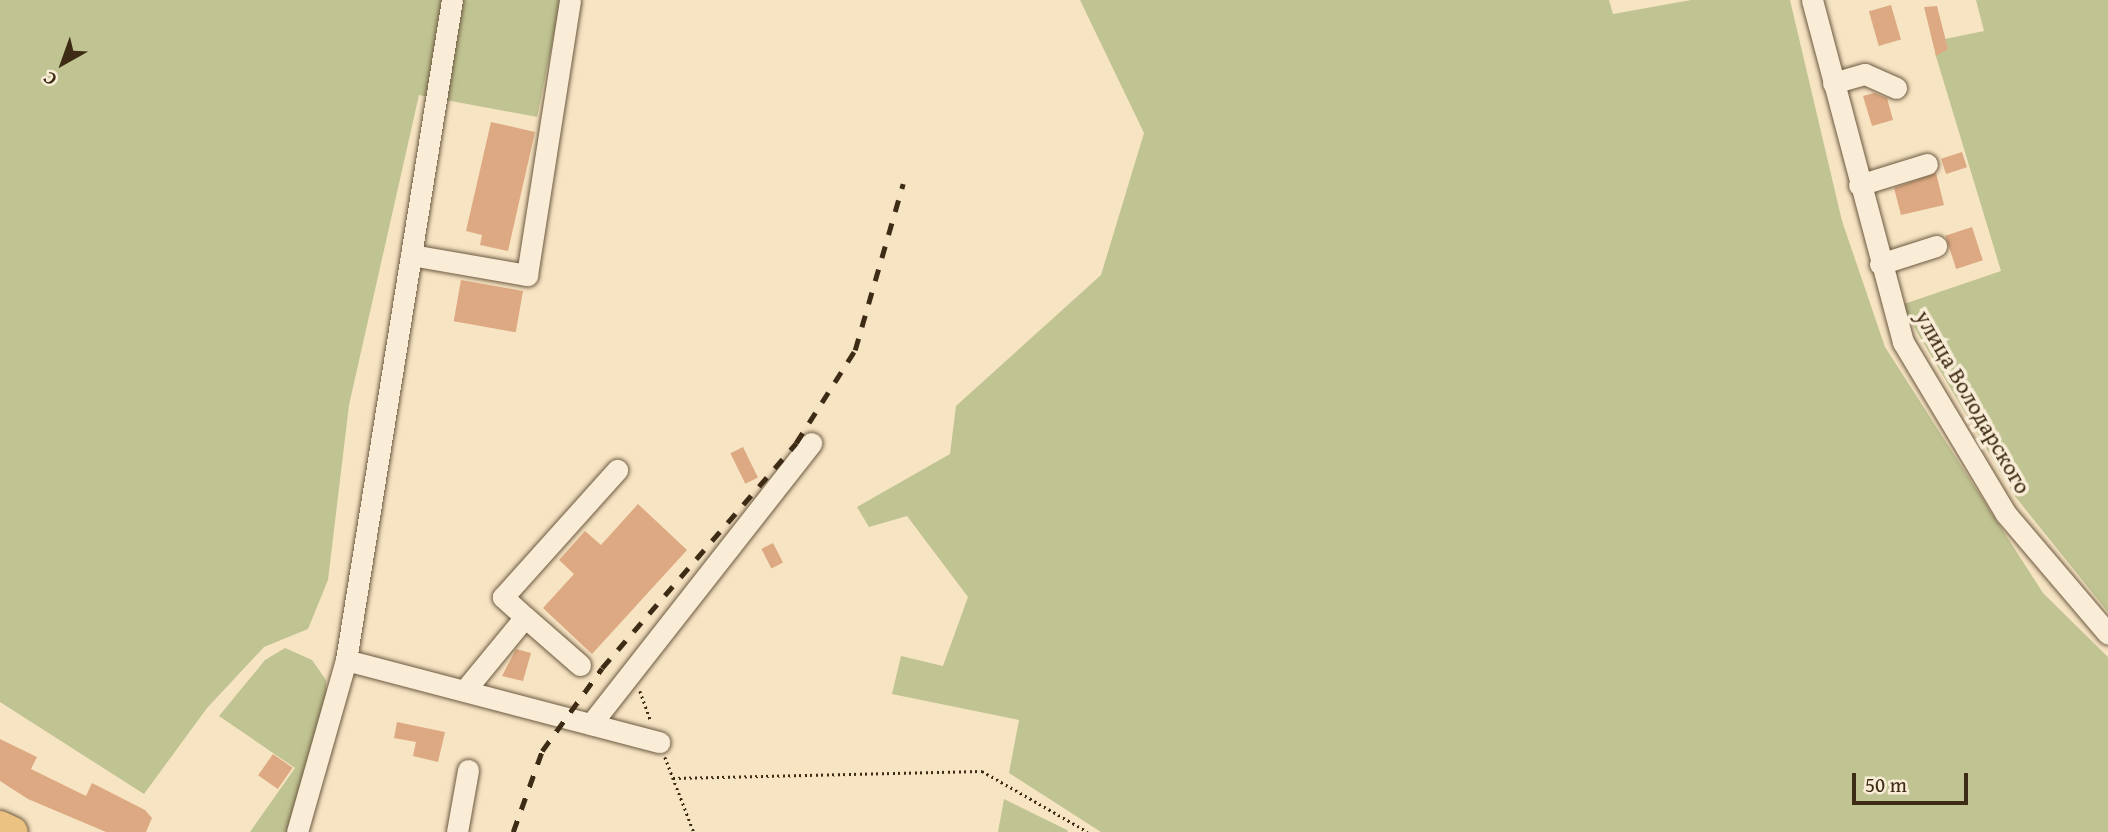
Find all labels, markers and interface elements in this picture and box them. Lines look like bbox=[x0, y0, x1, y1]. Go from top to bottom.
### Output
north arrow bbox=[28, 28, 98, 98]
text: С bbox=[36, 65, 63, 93]
street label: улица Володарского bbox=[1909, 305, 2037, 499]
scale bar bbox=[1856, 758, 1972, 802]
text: 50 m bbox=[1865, 769, 1907, 800]

